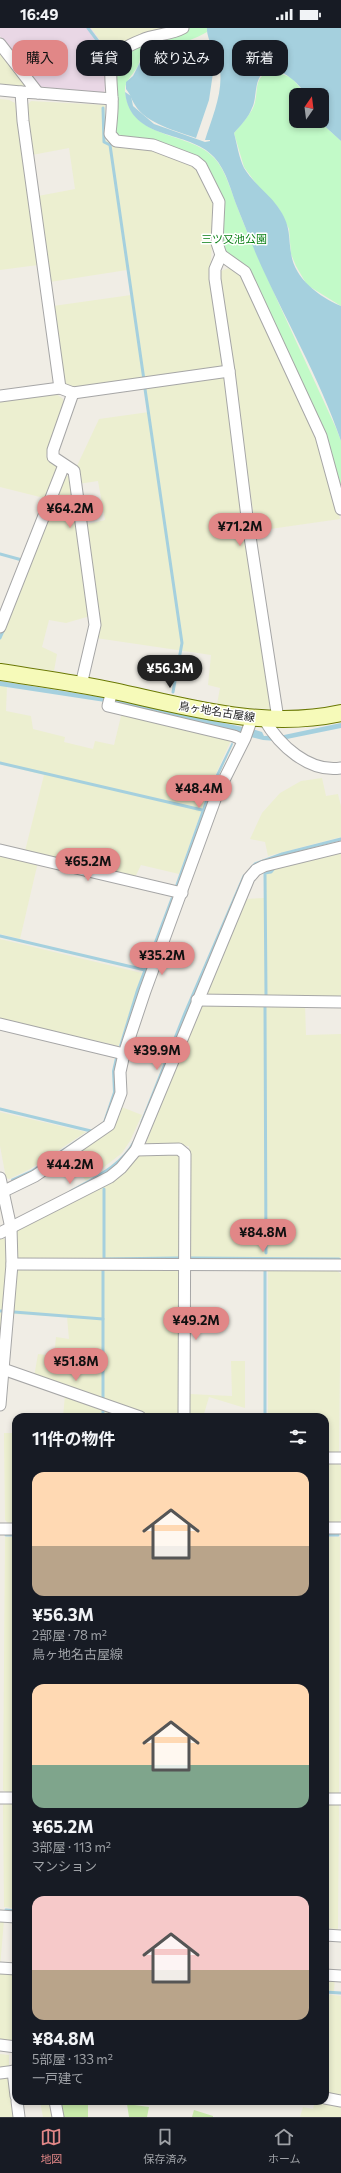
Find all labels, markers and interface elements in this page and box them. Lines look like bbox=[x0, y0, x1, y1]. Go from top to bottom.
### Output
text: 16:49 bbox=[20, 5, 58, 23]
chip: 購入 bbox=[12, 40, 68, 76]
chip: 賃貸 bbox=[76, 40, 132, 76]
chip: 絞り込み bbox=[140, 40, 224, 76]
chip: 新着 bbox=[232, 40, 288, 76]
north arrow bbox=[289, 88, 329, 128]
map controls bbox=[289, 88, 329, 128]
park label: 三ツ又池公園 bbox=[201, 232, 267, 245]
pin: ¥64.2M bbox=[37, 495, 103, 529]
text: ¥64.2M bbox=[46, 500, 94, 516]
pin: ¥71.2M bbox=[207, 513, 273, 547]
text: ¥71.2M bbox=[218, 518, 262, 534]
pin: ¥56.3M bbox=[137, 655, 203, 689]
text: ¥56.3M bbox=[146, 660, 194, 676]
street label: 鳥ヶ地名古屋線 bbox=[178, 699, 256, 723]
pin: ¥48.4M bbox=[166, 775, 232, 809]
text: ¥48.4M bbox=[175, 780, 223, 796]
pin: ¥65.2M bbox=[55, 848, 121, 882]
text: ¥65.2M bbox=[64, 853, 112, 869]
pin: ¥35.2M bbox=[129, 942, 195, 976]
text: ¥35.2M bbox=[139, 947, 185, 963]
pin: ¥39.9M bbox=[124, 1037, 190, 1071]
text: ¥39.9M bbox=[133, 1042, 181, 1058]
pin: ¥44.2M bbox=[37, 1151, 103, 1185]
text: ¥44.2M bbox=[46, 1156, 94, 1172]
pin: ¥84.8M bbox=[230, 1219, 296, 1253]
text: ¥84.8M bbox=[239, 1224, 287, 1240]
pin: ¥49.2M bbox=[163, 1307, 229, 1341]
text: ¥49.2M bbox=[172, 1312, 220, 1328]
pin: ¥51.8M bbox=[43, 1348, 109, 1382]
text: ¥51.8M bbox=[53, 1353, 99, 1369]
icon: filters bbox=[287, 1426, 309, 1448]
text: 11件の物件 bbox=[32, 1428, 115, 1449]
icon: home bbox=[135, 1498, 207, 1570]
text: ¥56.3M bbox=[32, 1604, 94, 1625]
text: 2部屋 · 78 m² bbox=[32, 1627, 107, 1643]
text: 鳥ヶ地名古屋線 bbox=[32, 1646, 123, 1662]
icon: home bbox=[135, 1710, 207, 1782]
text: ¥65.2M bbox=[32, 1816, 94, 1837]
text: 3部屋 · 113 m² bbox=[32, 1839, 111, 1855]
text: マンション bbox=[32, 1858, 97, 1874]
icon: home bbox=[135, 1922, 207, 1994]
text: ¥84.8M bbox=[32, 2028, 95, 2049]
text: 5部屋 · 133 m² bbox=[32, 2051, 113, 2067]
text: 一戸建て bbox=[32, 2070, 84, 2086]
tab: 地図 bbox=[40, 2126, 62, 2166]
tab: 保存済み bbox=[143, 2126, 187, 2166]
tab: ホーム bbox=[268, 2126, 301, 2166]

